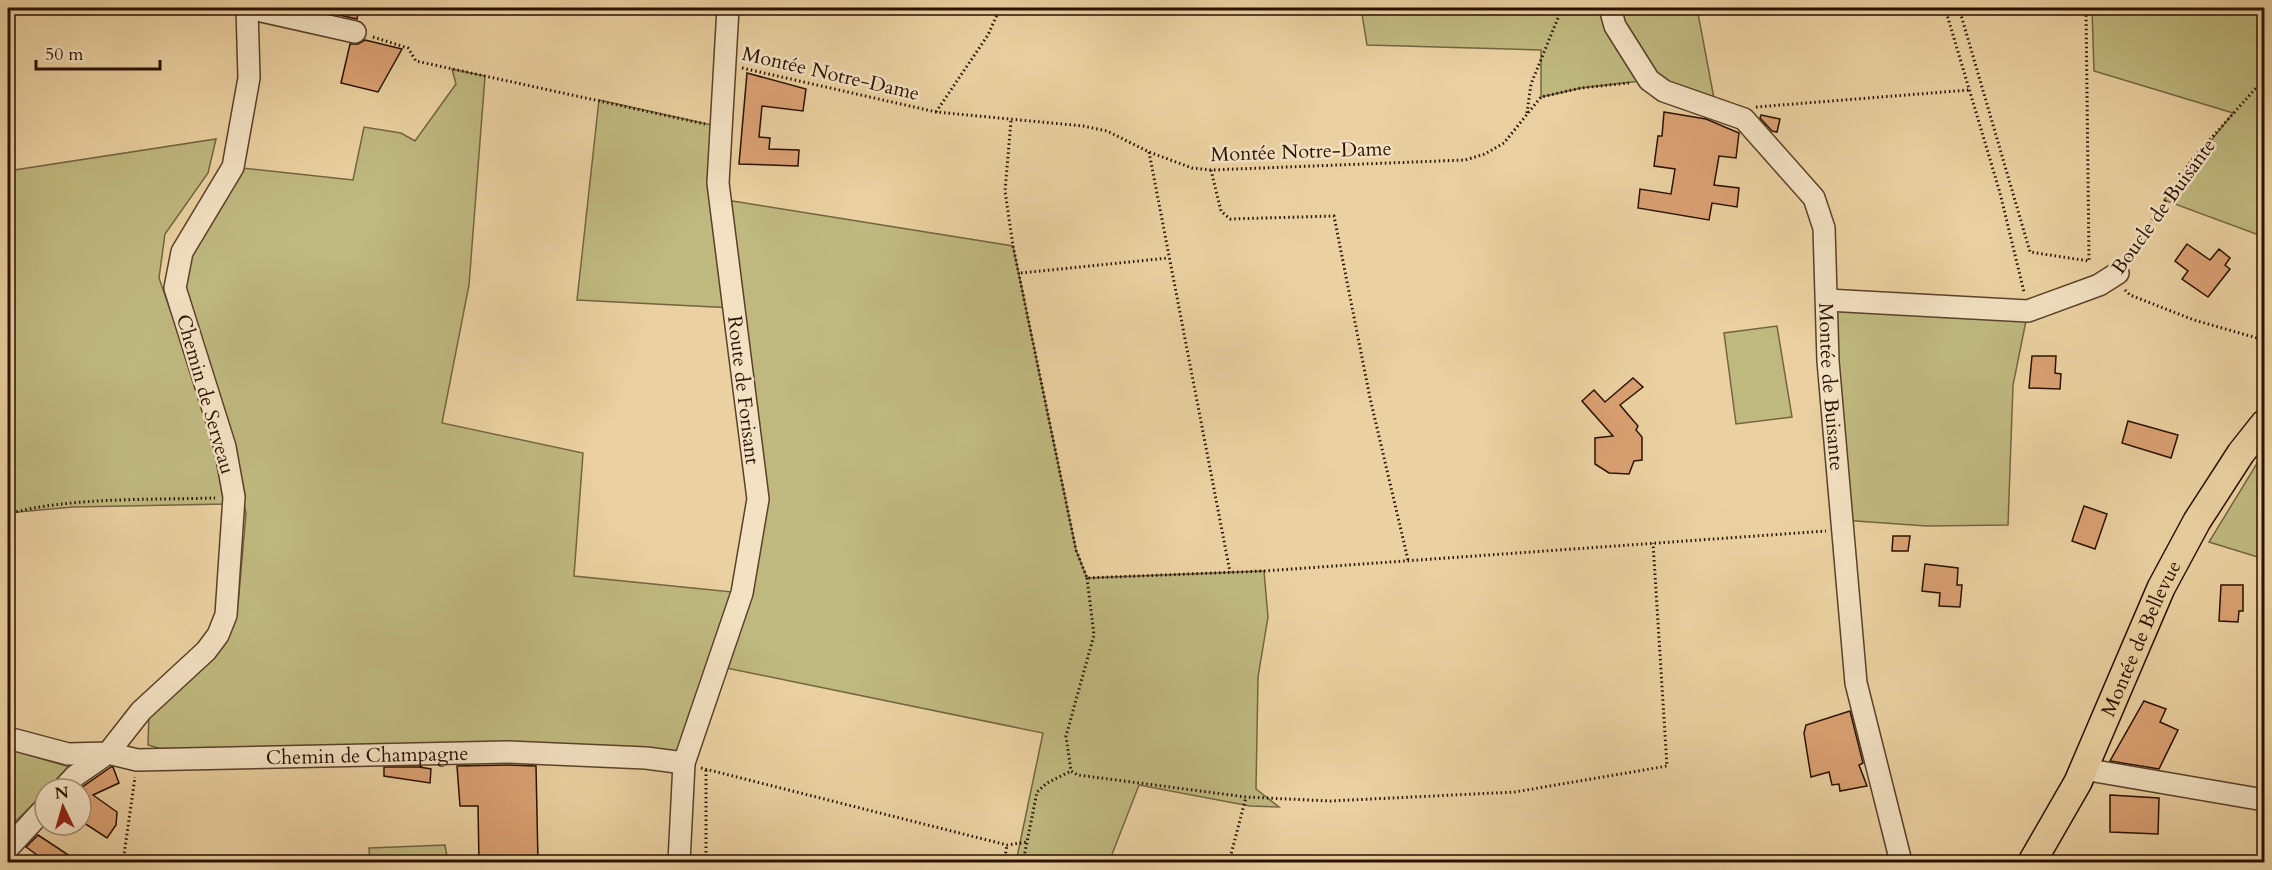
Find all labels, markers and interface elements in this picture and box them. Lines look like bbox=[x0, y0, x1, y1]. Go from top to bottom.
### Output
scale bar bbox=[36, 33, 160, 71]
street label: Montée Notre-Dame bbox=[740, 40, 922, 107]
text: 50 m bbox=[45, 42, 84, 67]
street label: Boucle de Buisante bbox=[2105, 133, 2222, 280]
street label: Montée Notre-Dame bbox=[1210, 135, 1392, 168]
street label: Montée de Buisante bbox=[1812, 302, 1850, 472]
street label: Chemin de Serveau bbox=[170, 311, 241, 477]
street label: Route de Forisant bbox=[721, 314, 766, 467]
street label: Montée de Bellevue bbox=[2095, 556, 2187, 721]
street label: Chemin de Champagne bbox=[266, 740, 469, 771]
north arrow bbox=[33, 777, 93, 837]
text: N bbox=[54, 781, 70, 805]

